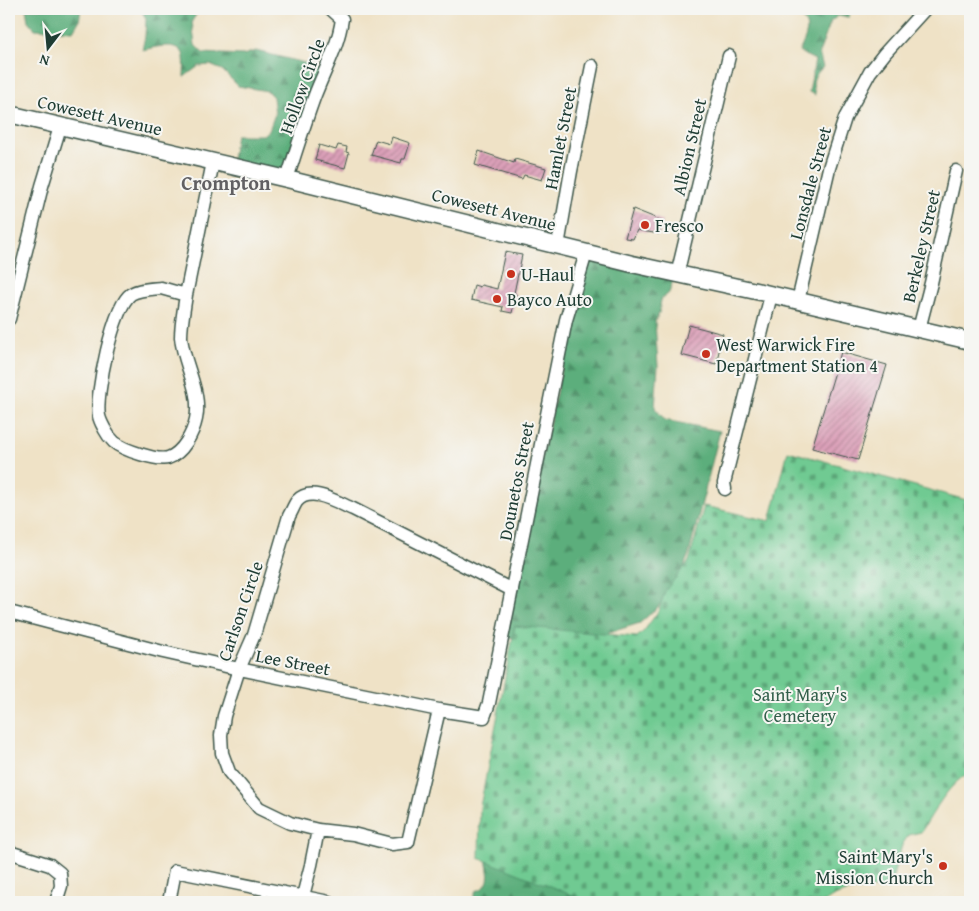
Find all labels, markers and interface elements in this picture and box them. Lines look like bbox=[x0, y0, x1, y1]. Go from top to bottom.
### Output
north arrow bbox=[22, 22, 72, 72]
street label: Hollow Circle bbox=[272, 34, 332, 138]
text: N bbox=[37, 49, 52, 71]
street label: Hamlet Street bbox=[537, 83, 583, 192]
street label: Cowesett Avenue bbox=[35, 88, 165, 142]
street label: Albion Street bbox=[665, 95, 713, 198]
street label: Lonsdale Street bbox=[782, 123, 838, 243]
district label: Crompton bbox=[181, 168, 271, 197]
street label: Cowesett Avenue bbox=[429, 181, 559, 237]
street label: Berkeley Street bbox=[895, 186, 947, 305]
place label: Fresco bbox=[655, 212, 704, 239]
marker: Fresco bbox=[639, 219, 651, 231]
place label: U-Haul bbox=[521, 261, 574, 288]
marker: U-Haul bbox=[505, 268, 517, 280]
place label: Bayco Auto bbox=[507, 286, 592, 313]
marker: Bayco Auto bbox=[491, 293, 503, 305]
place label: West Warwick Fire Department Station 4 bbox=[716, 331, 878, 379]
marker: West Warwick Fire Department Station 4 bbox=[700, 348, 712, 360]
street label: Dounetos Street bbox=[491, 419, 541, 543]
street label: Carlson Circle bbox=[210, 557, 270, 665]
street label: Lee Street bbox=[254, 642, 333, 683]
park label: Saint Mary's Cemetery bbox=[753, 681, 847, 729]
place label: Saint Mary's Mission Church bbox=[816, 843, 933, 891]
marker: Saint Mary's Mission Church bbox=[937, 860, 949, 872]

